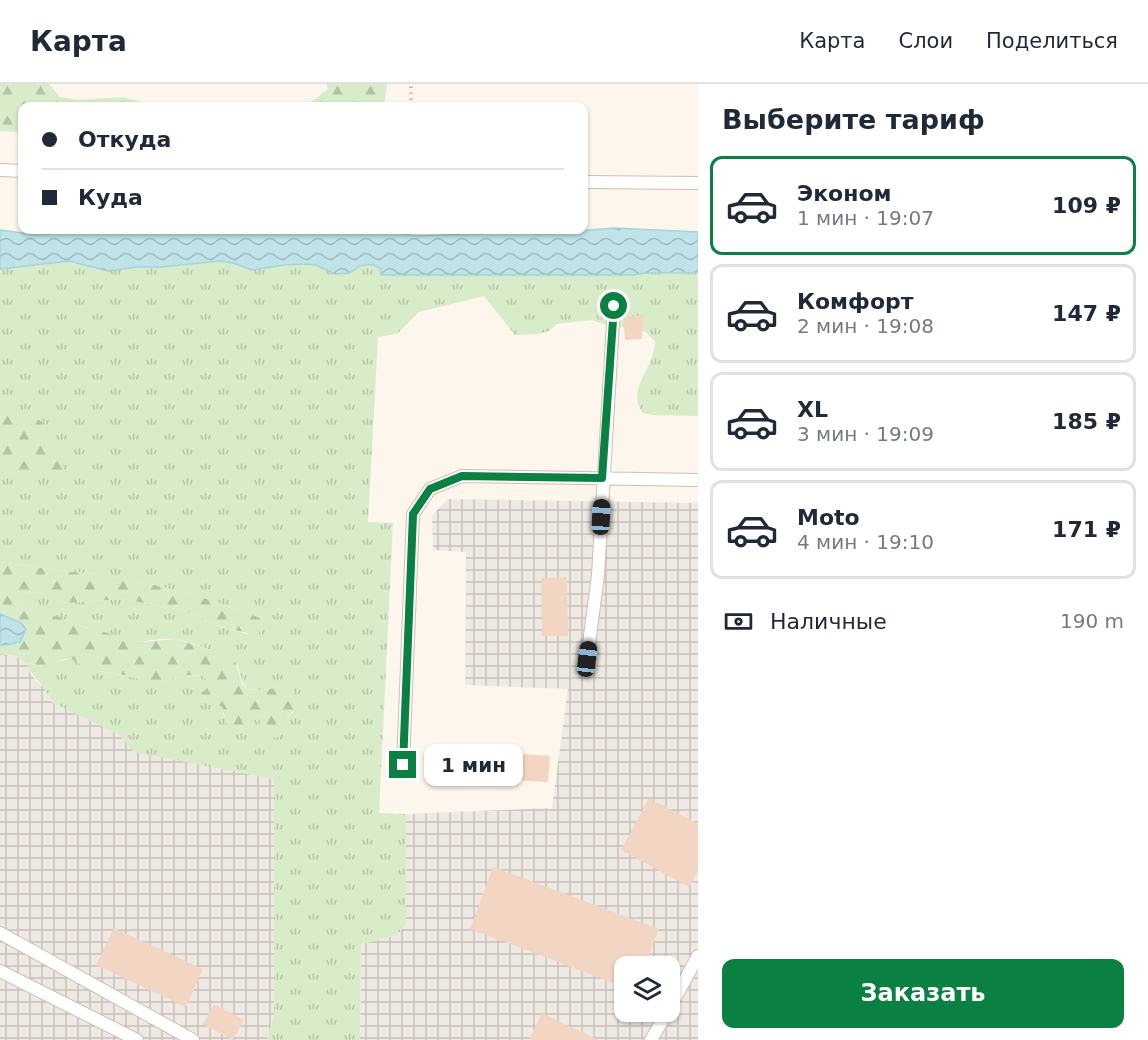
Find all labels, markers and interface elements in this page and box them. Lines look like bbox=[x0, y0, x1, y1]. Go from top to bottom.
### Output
text: Карта bbox=[30, 25, 127, 58]
text: Карта bbox=[799, 29, 865, 53]
text: Слои bbox=[898, 29, 953, 53]
text: Поделиться bbox=[986, 29, 1118, 53]
text: Выберите тариф bbox=[722, 104, 985, 135]
text: Откуда bbox=[78, 127, 171, 152]
icon: car bbox=[725, 179, 779, 233]
text: Эконом bbox=[797, 181, 892, 206]
text: Куда bbox=[78, 185, 143, 210]
text: 109 ₽ bbox=[1052, 193, 1121, 218]
text: 1 мин · 19:07 bbox=[797, 206, 934, 230]
icon: car bbox=[725, 287, 779, 341]
text: Комфорт bbox=[797, 289, 914, 314]
route start bbox=[600, 292, 627, 319]
text: 147 ₽ bbox=[1052, 301, 1121, 326]
text: 2 мин · 19:08 bbox=[797, 314, 934, 338]
icon: car bbox=[725, 395, 779, 449]
text: XL bbox=[797, 397, 828, 422]
text: 185 ₽ bbox=[1052, 409, 1121, 434]
text: 3 мин · 19:09 bbox=[797, 422, 934, 446]
car bbox=[591, 499, 611, 535]
icon: car bbox=[725, 503, 779, 557]
text: Moto bbox=[797, 505, 860, 530]
text: 171 ₽ bbox=[1052, 517, 1121, 542]
text: 4 мин · 19:10 bbox=[797, 530, 934, 554]
icon: cash bbox=[722, 605, 755, 638]
text: Наличные bbox=[770, 609, 887, 634]
text: 190 m bbox=[1060, 609, 1124, 633]
car bbox=[576, 640, 598, 678]
callout: 1 мин bbox=[424, 744, 523, 786]
route end bbox=[389, 751, 416, 778]
text: 1 мин bbox=[441, 753, 506, 777]
map controls bbox=[614, 956, 680, 1022]
button: layers bbox=[614, 956, 680, 1022]
button: Заказать bbox=[722, 959, 1124, 1028]

